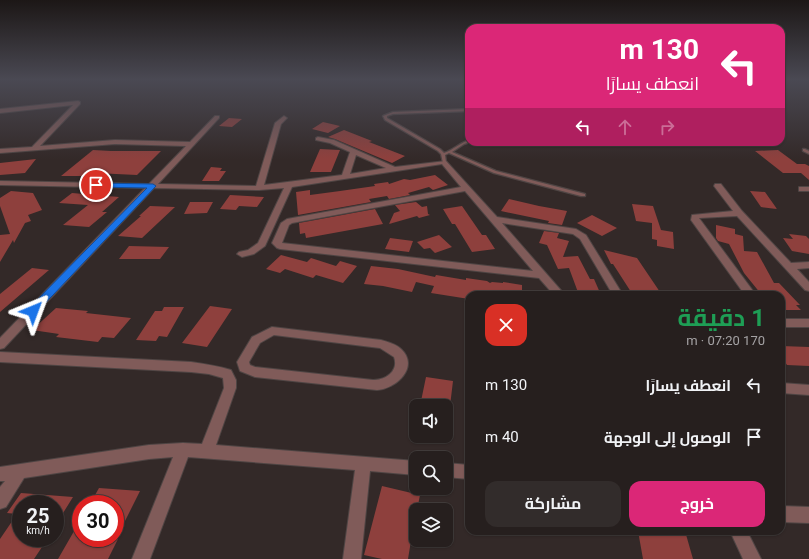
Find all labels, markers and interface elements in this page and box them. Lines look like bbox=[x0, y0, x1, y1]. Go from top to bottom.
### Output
text: 130 m bbox=[620, 33, 699, 66]
icon: left bbox=[713, 40, 765, 92]
text: انعطف يسارًا bbox=[606, 73, 699, 94]
icon: left bbox=[572, 116, 594, 138]
icon: ahead bbox=[614, 116, 636, 138]
icon: right bbox=[656, 116, 678, 138]
pin bbox=[79, 168, 113, 202]
icon: arrive bbox=[85, 174, 107, 196]
position arrow bbox=[12, 290, 54, 332]
button: close bbox=[485, 304, 527, 346]
text: 1 دقيقة bbox=[677, 304, 765, 332]
text: 170 m · 07:20 bbox=[686, 333, 765, 348]
icon: left bbox=[743, 374, 765, 396]
text: 130 m bbox=[485, 376, 527, 394]
text: انعطف يسارًا bbox=[645, 377, 731, 395]
map controls bbox=[409, 399, 453, 547]
button: sound bbox=[409, 399, 453, 443]
icon: arrive bbox=[743, 426, 765, 448]
text: 40 m bbox=[485, 428, 519, 446]
text: الوصول إلى الوجهة bbox=[604, 429, 731, 447]
button: search bbox=[409, 451, 453, 495]
button: مشاركة bbox=[485, 481, 621, 527]
button: خروج bbox=[629, 481, 765, 527]
speed limit sign: 30 bbox=[72, 495, 124, 547]
button: layers bbox=[409, 503, 453, 547]
text: 25 bbox=[27, 504, 49, 528]
text: km/h bbox=[26, 525, 50, 536]

